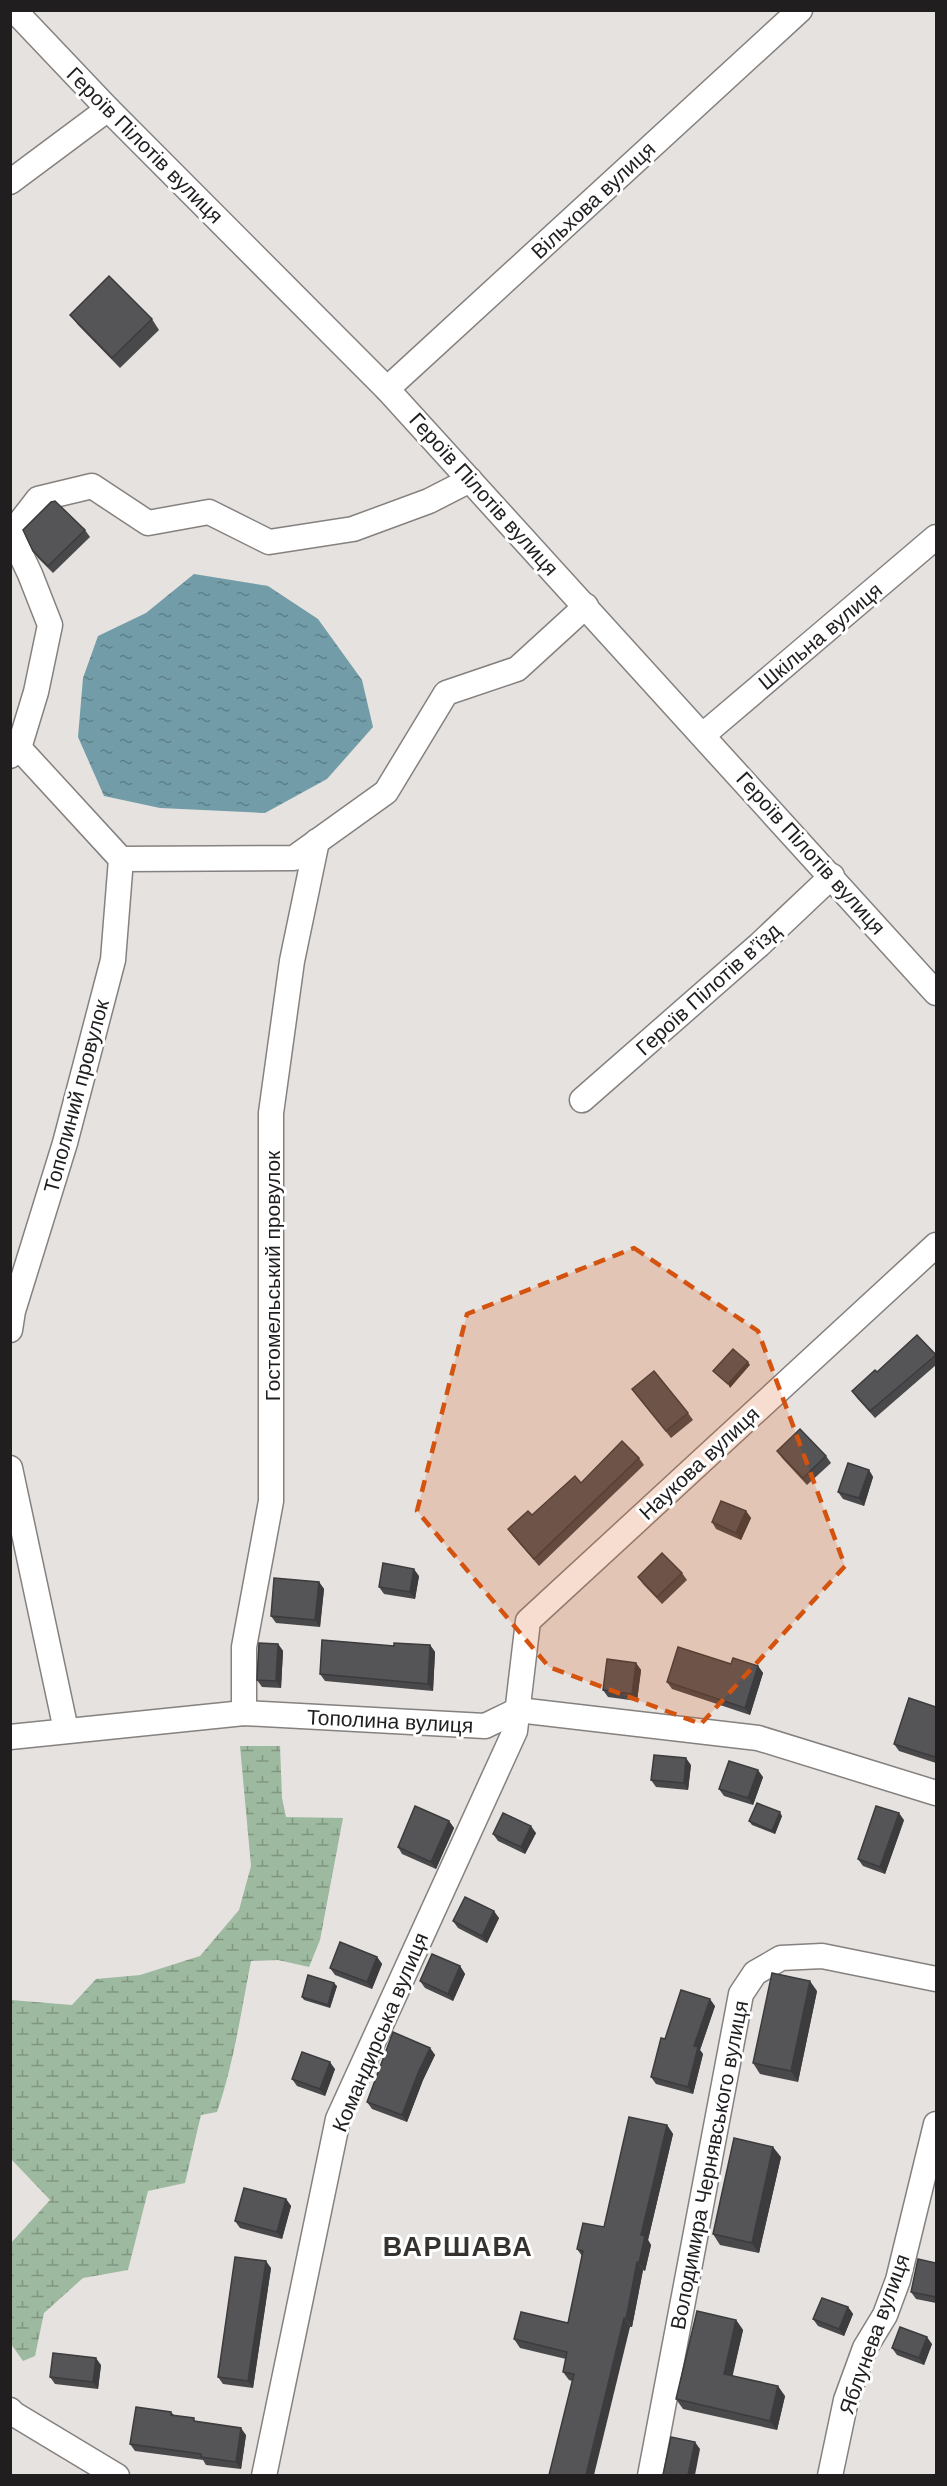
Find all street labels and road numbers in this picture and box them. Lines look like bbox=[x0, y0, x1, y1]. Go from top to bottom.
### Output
street label: Героїв Пілотів вулиця bbox=[62, 62, 228, 228]
street label: Вільхова вулиця bbox=[527, 137, 659, 263]
street label: Героїв Пілотів вулиця bbox=[405, 408, 563, 580]
street label: Шкільна вулиця bbox=[754, 578, 886, 694]
street label: Героїв Пілотів вулиця bbox=[732, 767, 890, 939]
street label: Героїв Пілотів в’їзд bbox=[631, 918, 785, 1060]
street label: Тополиний провулок bbox=[39, 996, 113, 1195]
street label: Гостомельський провулок bbox=[261, 1150, 284, 1401]
street label: Наукова вулиця bbox=[635, 1402, 763, 1524]
street label: Тополина вулиця bbox=[306, 1705, 474, 1737]
street label: Командирська вулиця bbox=[328, 1929, 432, 2135]
street label: Володимира Чернявського вулиця bbox=[666, 1998, 752, 2332]
street label: Яблунева вулиця bbox=[834, 2251, 914, 2417]

